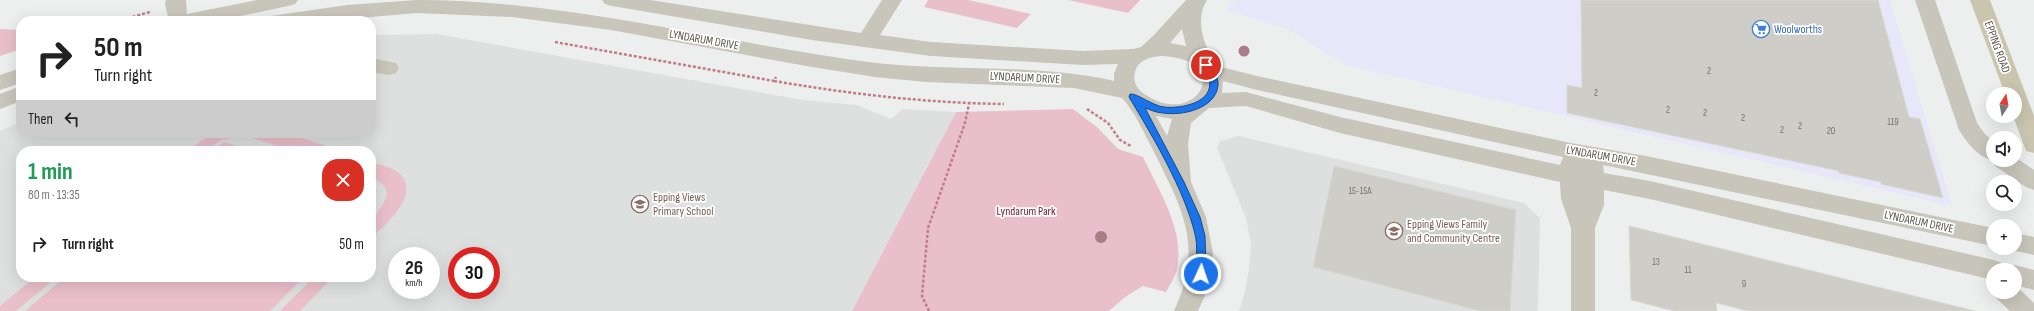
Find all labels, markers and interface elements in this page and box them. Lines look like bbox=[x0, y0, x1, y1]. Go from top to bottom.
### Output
supermarket icon: Woolworths bbox=[1751, 19, 1771, 39]
street label: EPPING ROAD bbox=[1981, 19, 2013, 75]
place label: Woolworths bbox=[1774, 22, 1822, 37]
street label: LYNDARUM DRIVE bbox=[668, 27, 740, 54]
text: 50 m bbox=[94, 31, 143, 64]
icon: right bbox=[28, 32, 80, 84]
pin bbox=[1189, 48, 1223, 82]
icon: arrive bbox=[1195, 54, 1217, 76]
text: Turn right bbox=[94, 65, 152, 86]
house number: 2 bbox=[1707, 65, 1711, 77]
street label: LYNDARUM DRIVE bbox=[989, 69, 1061, 87]
house number: 2 bbox=[1594, 87, 1598, 99]
north arrow bbox=[1986, 87, 2022, 123]
map controls bbox=[1986, 87, 2022, 299]
house number: 2 bbox=[1666, 104, 1670, 116]
house number: 2 bbox=[1703, 107, 1707, 119]
icon: left bbox=[61, 108, 83, 130]
text: Then bbox=[28, 110, 53, 129]
house number: 2 bbox=[1741, 112, 1745, 124]
house number: 119 bbox=[1887, 116, 1899, 128]
house number: 2 bbox=[1798, 120, 1802, 132]
house number: 2 bbox=[1780, 124, 1784, 136]
house number: 20 bbox=[1827, 125, 1835, 137]
button: sound bbox=[1986, 131, 2022, 167]
street label: LYNDARUM DRIVE bbox=[1565, 143, 1637, 170]
text: 1 min bbox=[28, 157, 73, 186]
button: close bbox=[322, 159, 364, 201]
button: search bbox=[1986, 175, 2022, 211]
house number: 15-15A bbox=[1349, 185, 1372, 197]
text: 80 m · 13:35 bbox=[28, 187, 80, 203]
place label: Epping Views Primary School bbox=[653, 190, 713, 219]
school or university icon: Epping Views Primary School bbox=[630, 194, 650, 214]
park label: Lyndarum Park bbox=[996, 204, 1056, 219]
street label: LYNDARUM DRIVE bbox=[1883, 207, 1955, 237]
place label: Epping Views Family and Community Centre bbox=[1407, 217, 1500, 246]
button: + bbox=[1986, 219, 2022, 255]
school or university icon: Epping Views Family and Community Centre bbox=[1384, 221, 1404, 241]
icon: right bbox=[28, 233, 50, 255]
text: Turn right bbox=[62, 235, 114, 254]
text: 50 m bbox=[339, 235, 364, 254]
speed limit sign: 30 bbox=[448, 247, 500, 299]
position arrow bbox=[1180, 253, 1222, 295]
text: 26 bbox=[405, 256, 423, 280]
house number: 13 bbox=[1652, 256, 1660, 268]
button: − bbox=[1986, 263, 2022, 299]
house number: 11 bbox=[1685, 264, 1692, 276]
text: km/h bbox=[405, 277, 423, 289]
house number: 9 bbox=[1742, 278, 1746, 290]

